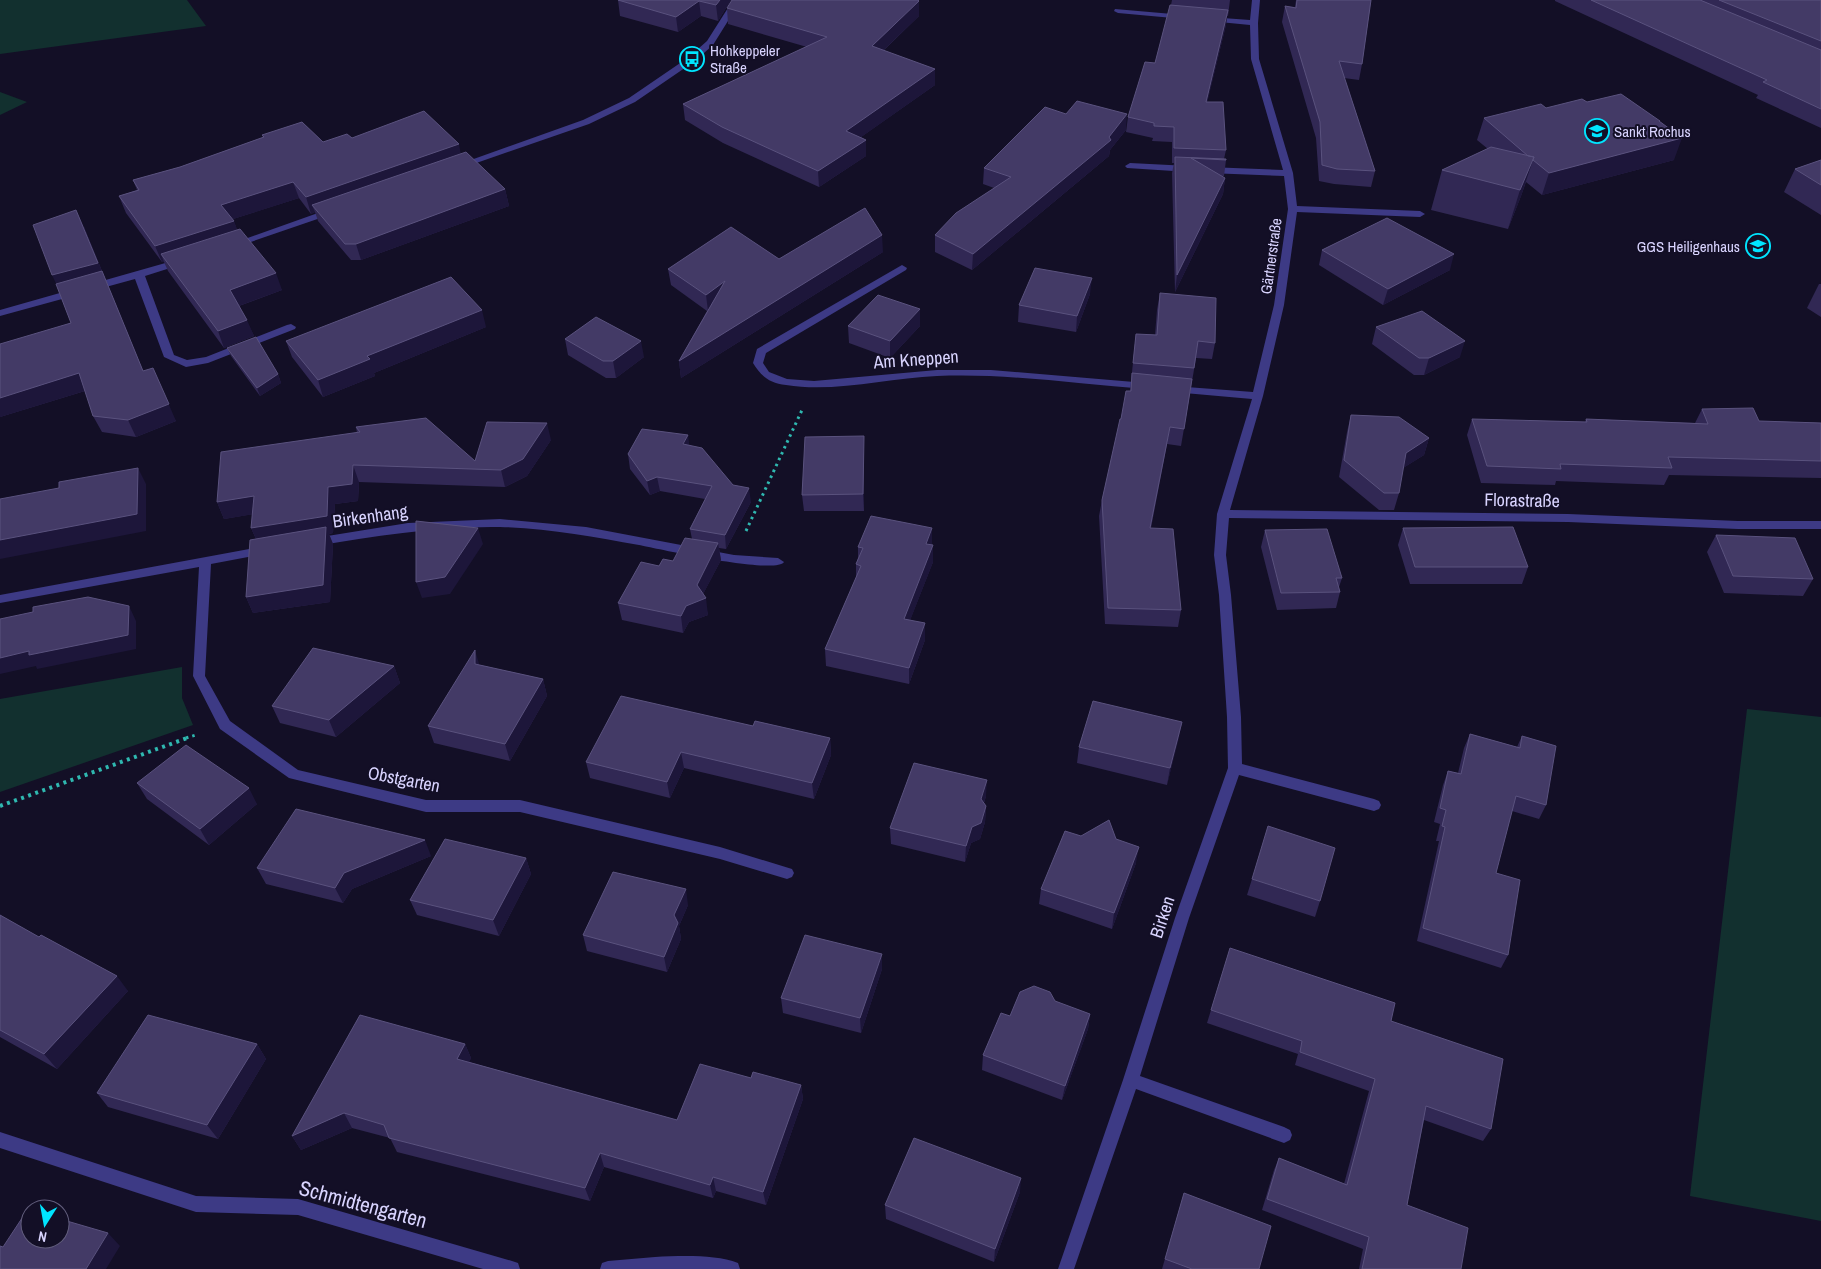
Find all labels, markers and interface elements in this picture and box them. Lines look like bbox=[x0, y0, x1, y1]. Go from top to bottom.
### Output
place label: Hohkeppeler Straße bbox=[710, 40, 780, 78]
bus stop icon: Hohkeppeler Straße bbox=[679, 46, 705, 72]
school or university icon: Sankt Rochus bbox=[1584, 118, 1610, 144]
place label: Sankt Rochus bbox=[1614, 121, 1691, 142]
street label: Gärtnerstraße bbox=[1255, 216, 1287, 295]
school or university icon: GGS Heiligenhaus bbox=[1745, 233, 1771, 259]
place label: GGS Heiligenhaus bbox=[1637, 236, 1740, 257]
street label: Am Kneppen bbox=[872, 344, 959, 375]
street label: Florastraße bbox=[1484, 487, 1560, 513]
street label: Birkenhang bbox=[331, 498, 410, 534]
street label: Obstgarten bbox=[366, 760, 442, 798]
street label: Birken bbox=[1144, 893, 1180, 941]
street label: Schmidtengarten bbox=[296, 1173, 430, 1235]
north arrow bbox=[20, 1199, 70, 1249]
text: N bbox=[37, 1227, 48, 1246]

